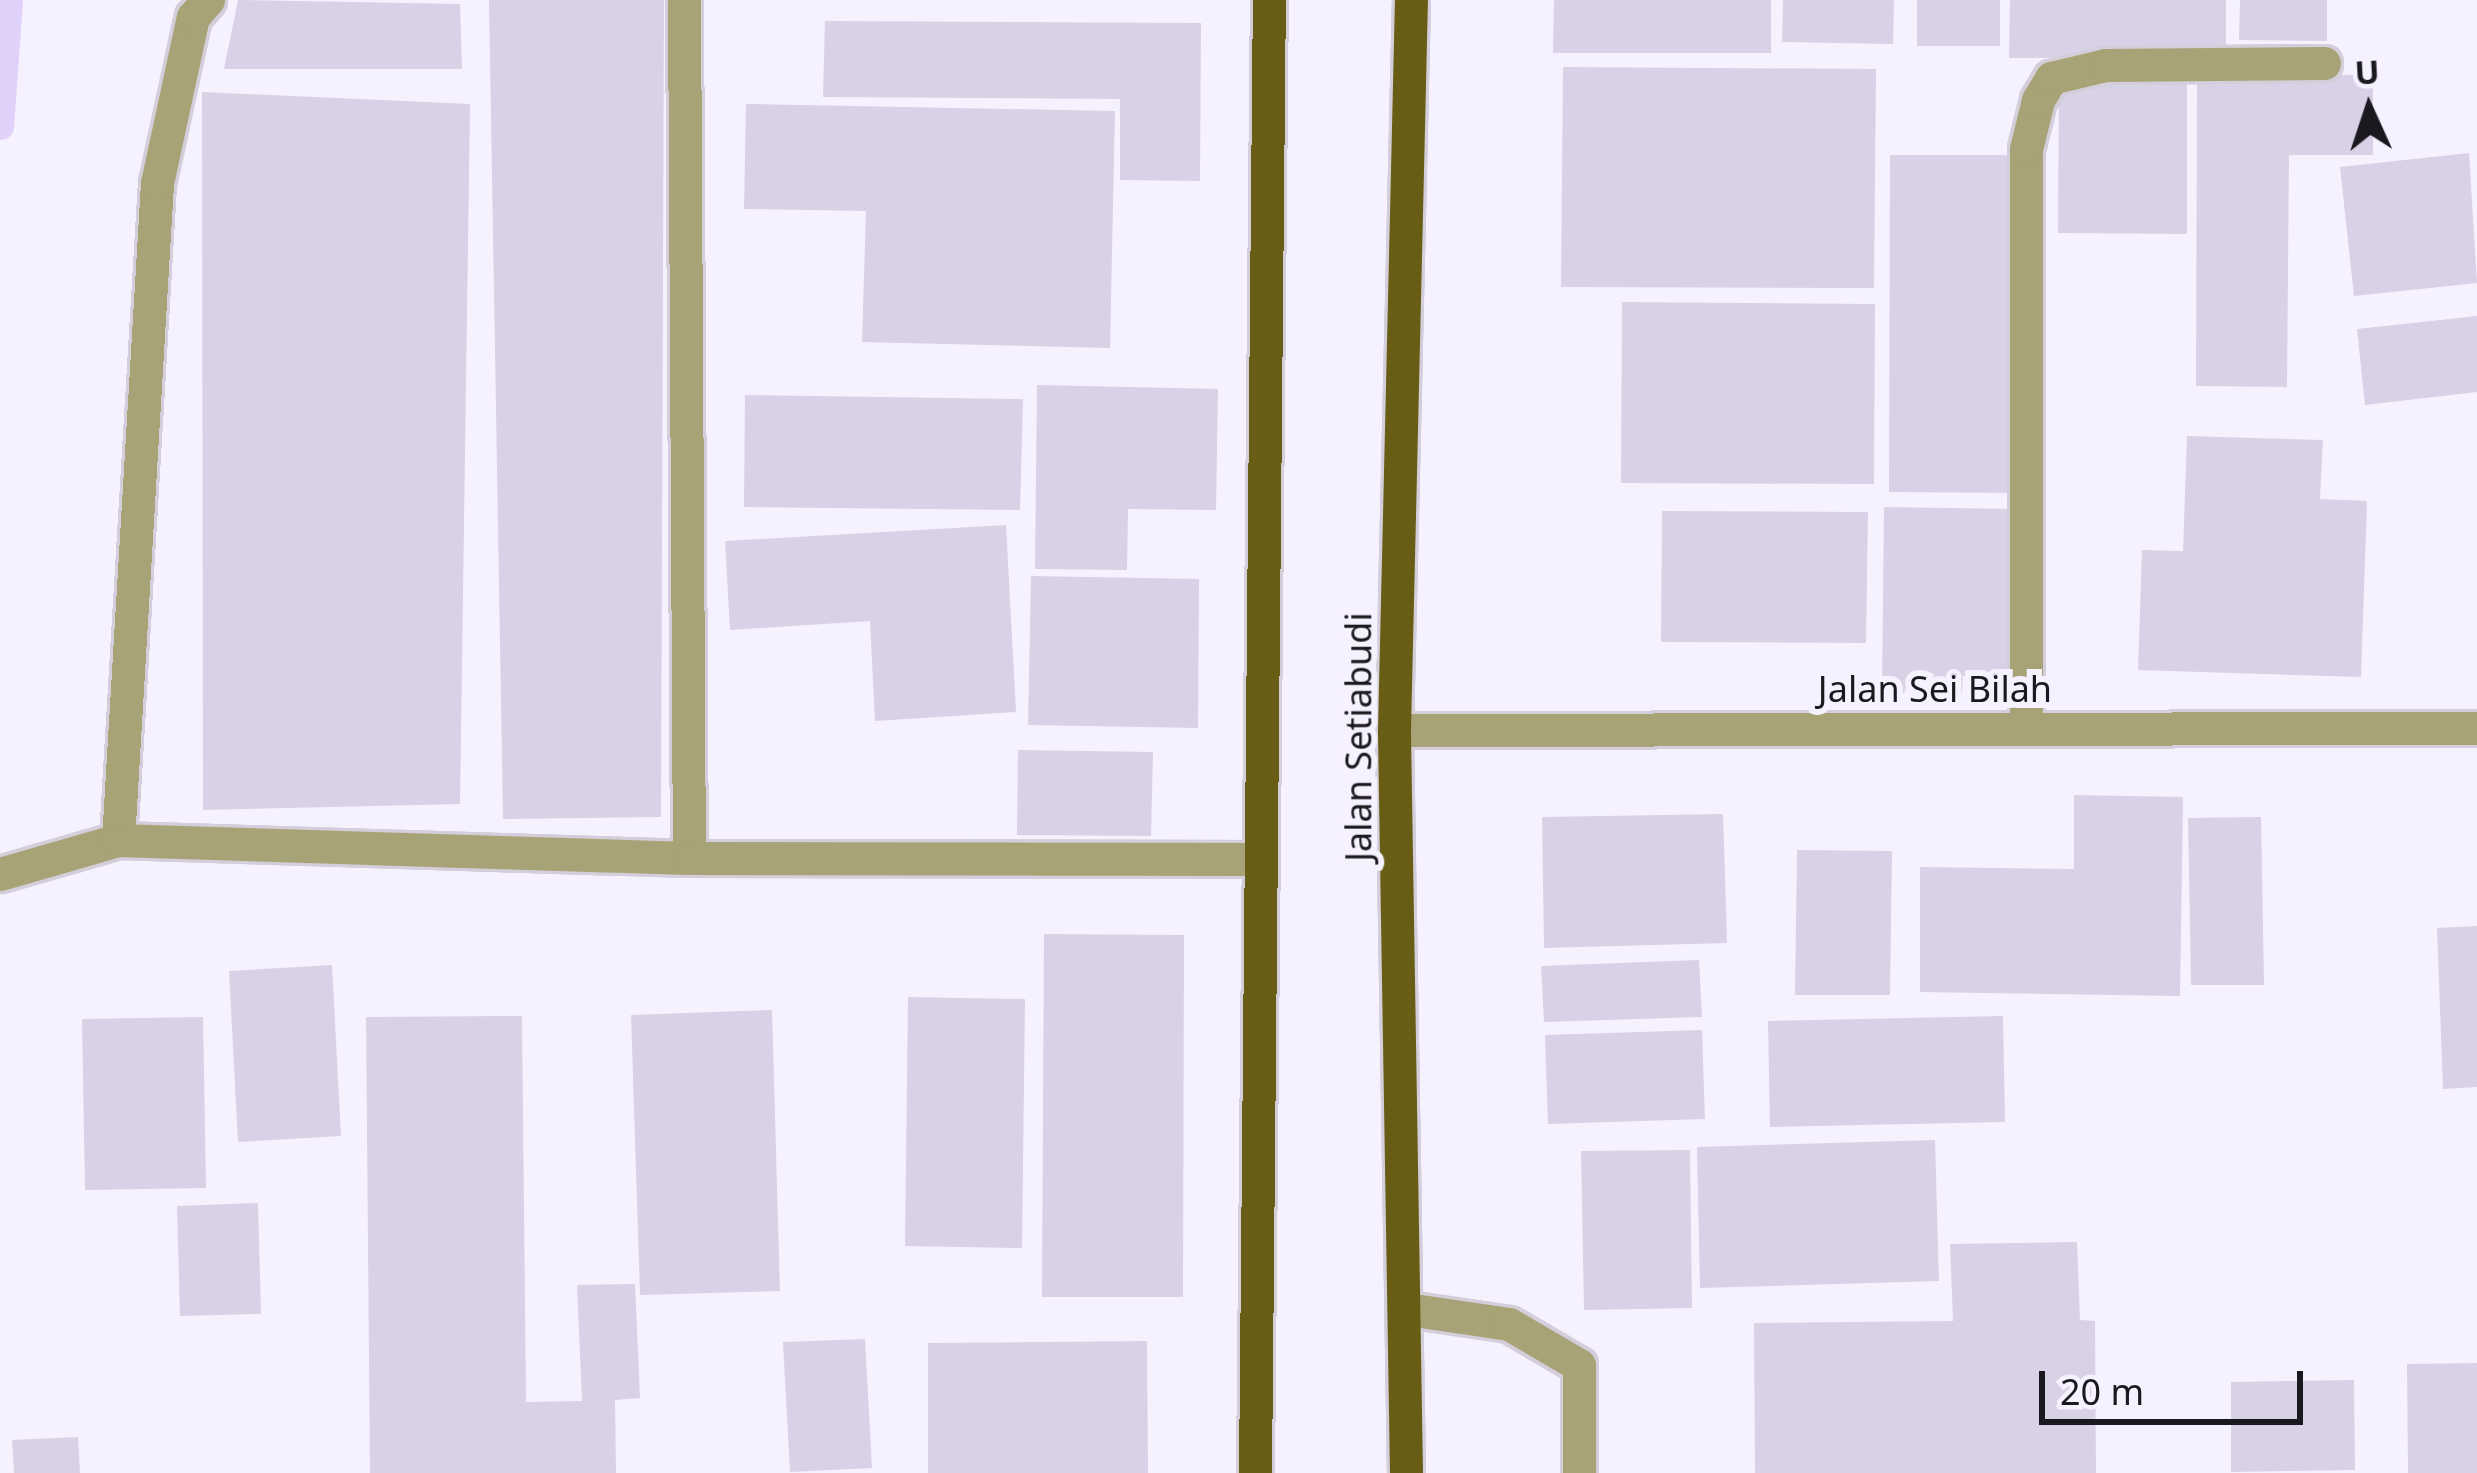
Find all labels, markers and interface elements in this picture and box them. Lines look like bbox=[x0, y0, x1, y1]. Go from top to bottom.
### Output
north arrow bbox=[2309, 48, 2429, 168]
text: U bbox=[2353, 48, 2381, 95]
street label: Jalan Setiabudi bbox=[1336, 612, 1380, 862]
street label: Jalan Sei Bilah bbox=[1818, 667, 2052, 711]
scale bar bbox=[2045, 1347, 2309, 1421]
text: 20 m bbox=[2060, 1367, 2144, 1416]

